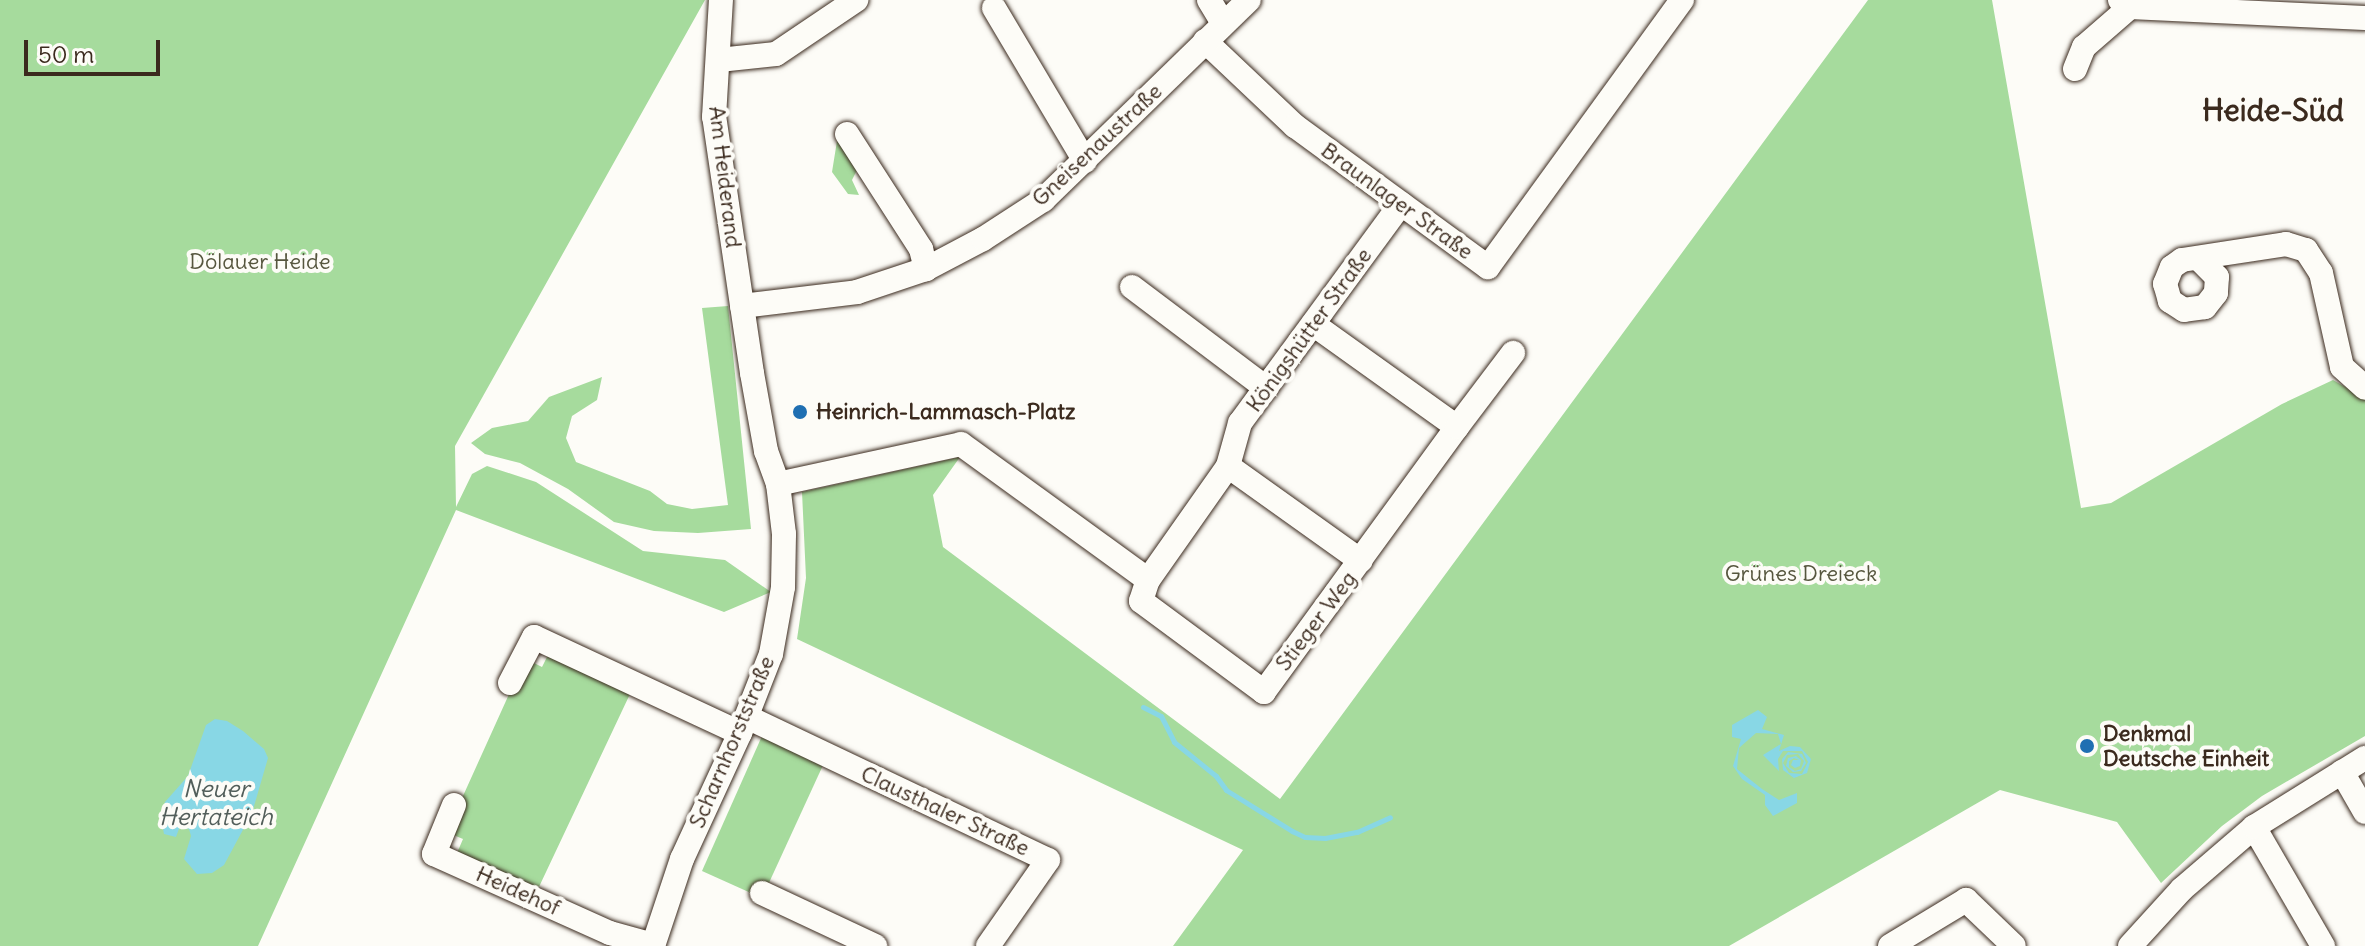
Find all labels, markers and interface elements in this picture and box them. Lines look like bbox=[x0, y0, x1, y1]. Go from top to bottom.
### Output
scale bar bbox=[28, 24, 164, 74]
text: 50 m bbox=[38, 39, 94, 69]
street label: Gneisenaustraße bbox=[1027, 78, 1167, 212]
district label: Heide-Süd bbox=[2202, 92, 2344, 128]
street label: Am Heiderand bbox=[703, 105, 747, 249]
street label: Braunlager Straße bbox=[1316, 137, 1478, 265]
street label: Königshütter Straße bbox=[1241, 243, 1377, 417]
park label: Dölauer Heide bbox=[189, 249, 331, 275]
place label: Heinrich-Lammasch-Platz bbox=[816, 399, 1075, 425]
marker: Heinrich-Lammasch-Platz bbox=[791, 403, 809, 421]
park label: Grünes Dreieck bbox=[1725, 561, 1877, 587]
street label: Stieger Weg bbox=[1270, 566, 1362, 676]
street label: Scharnhorststraße bbox=[684, 652, 780, 832]
place label: Denkmal Deutsche Einheit bbox=[2103, 720, 2269, 772]
marker: Denkmal Deutsche Einheit bbox=[2078, 737, 2096, 755]
street label: Clausthaler Straße bbox=[857, 760, 1033, 862]
water label: Neuer Hertateich bbox=[159, 775, 273, 831]
street label: Heidehof bbox=[472, 861, 564, 921]

